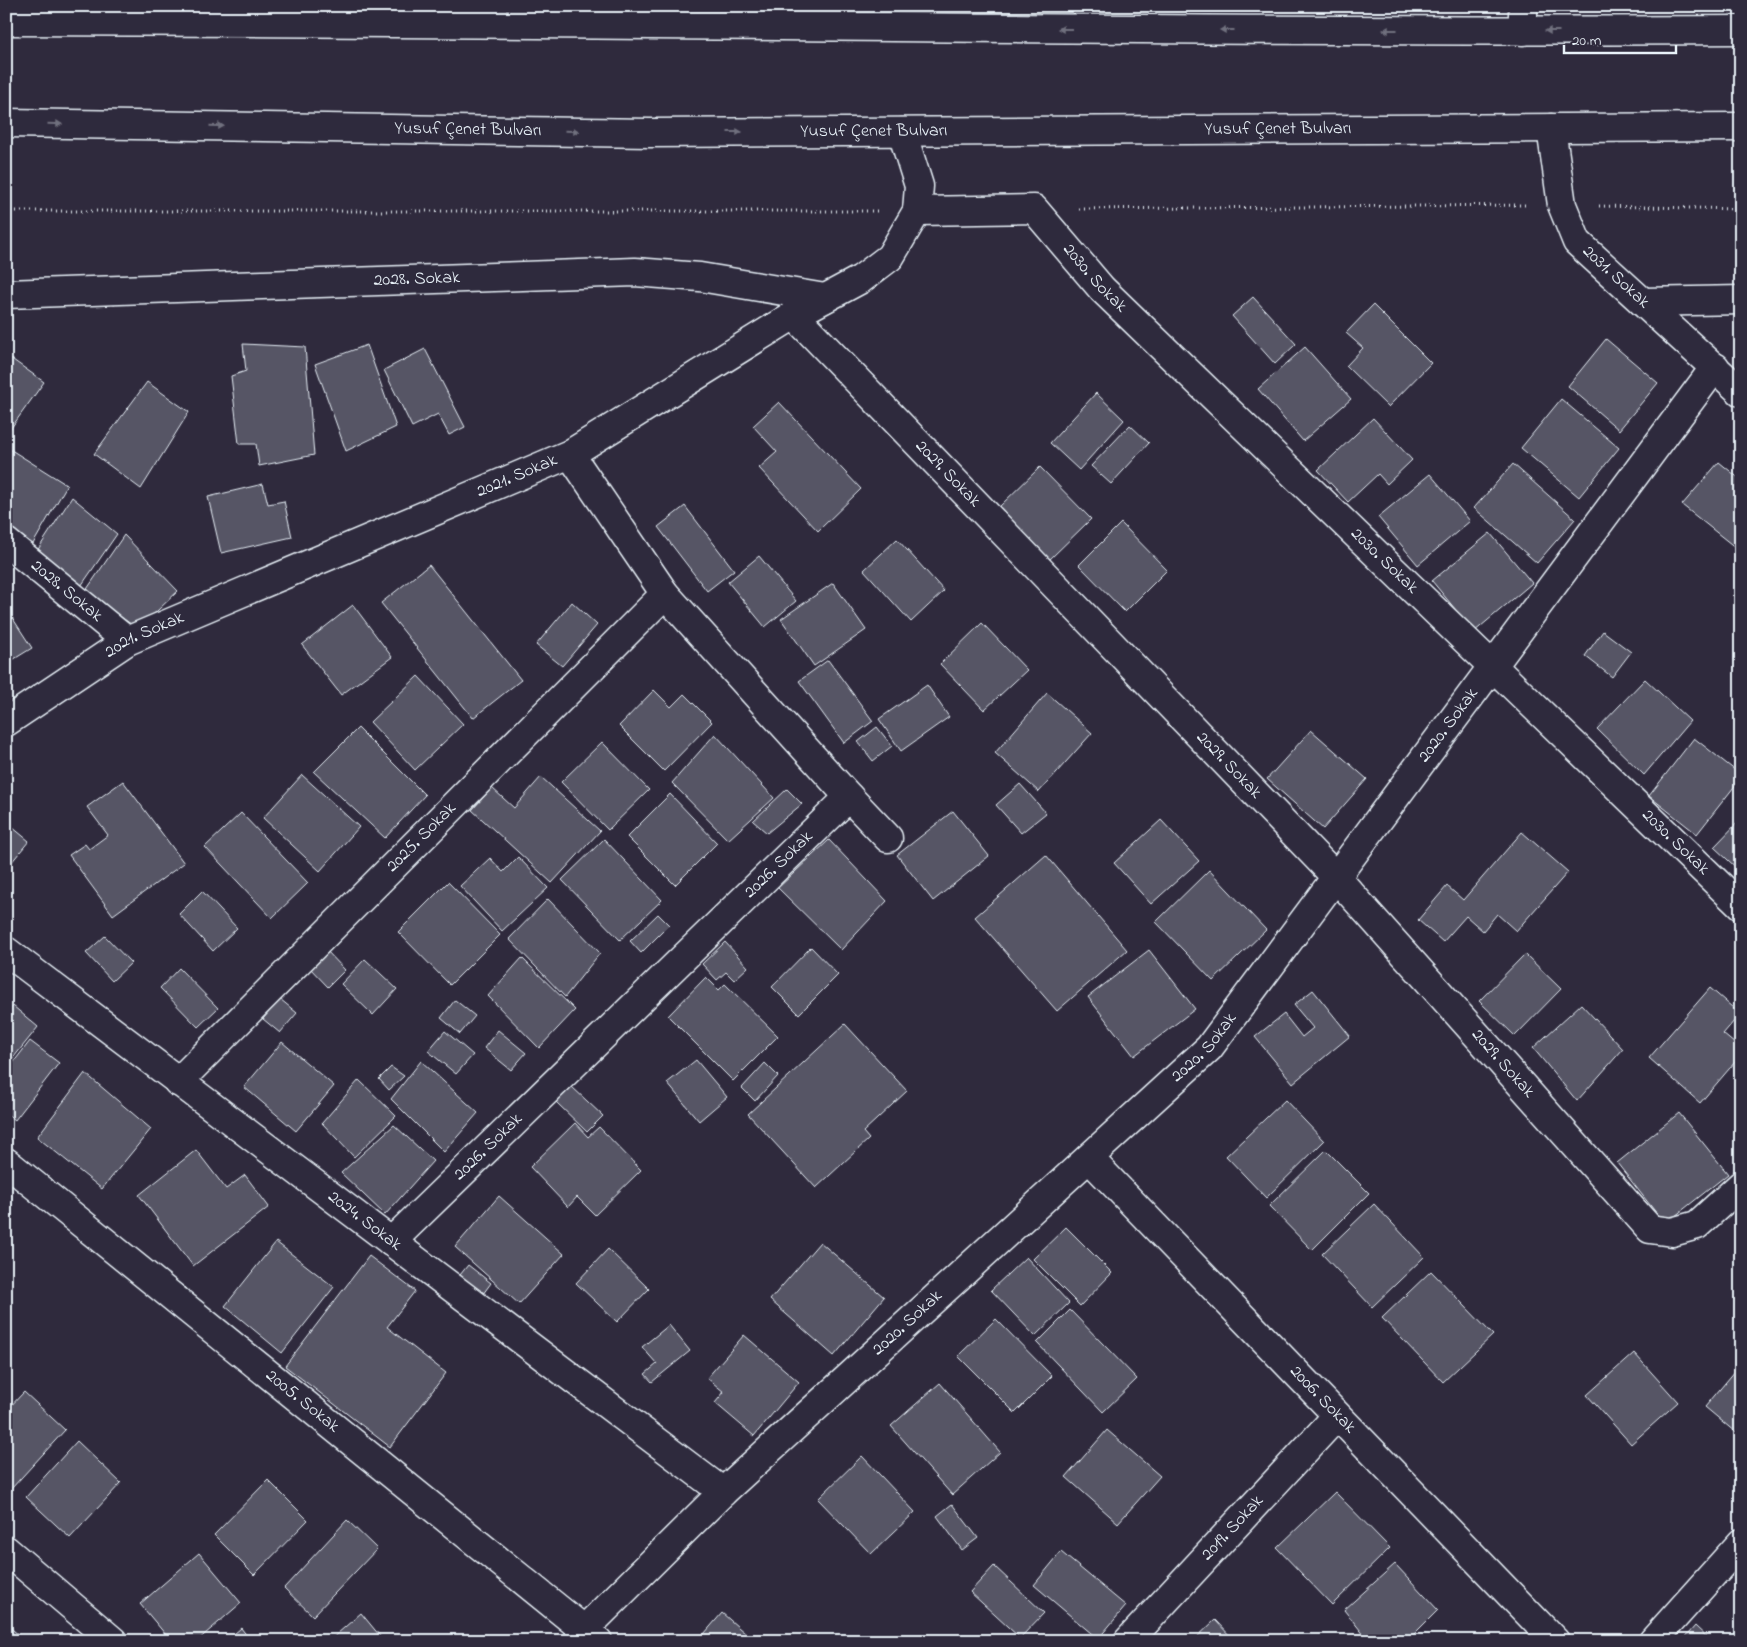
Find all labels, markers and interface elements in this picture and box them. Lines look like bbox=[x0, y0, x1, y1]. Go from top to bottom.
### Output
scale bar bbox=[1564, 22, 1677, 54]
one-way arrow bbox=[1056, 25, 1072, 33]
one-way arrow bbox=[1219, 26, 1235, 34]
one-way arrow bbox=[1381, 26, 1397, 34]
one-way arrow bbox=[1544, 27, 1560, 35]
text: 20 m bbox=[1572, 30, 1602, 52]
street label: Yusuf Çenet Bulvarı bbox=[394, 116, 542, 144]
street label: Yusuf Çenet Bulvarı bbox=[1204, 116, 1352, 143]
street label: Yusuf Çenet Bulvarı bbox=[800, 118, 948, 145]
one-way arrow bbox=[47, 120, 63, 128]
one-way arrow bbox=[210, 122, 226, 130]
one-way arrow bbox=[565, 128, 581, 136]
one-way arrow bbox=[727, 128, 743, 136]
street label: 2030. Sokak bbox=[1056, 238, 1133, 319]
street label: 2031. Sokak bbox=[1576, 239, 1655, 315]
street label: 2028. Sokak bbox=[373, 265, 461, 294]
street label: 2029. Sokak bbox=[908, 434, 986, 514]
street label: 2021. Sokak bbox=[473, 448, 562, 505]
street label: 2030. Sokak bbox=[1344, 522, 1424, 601]
street label: 2028. Sokak bbox=[25, 554, 108, 629]
street label: 2021. Sokak bbox=[100, 605, 188, 665]
street label: 2020. Sokak bbox=[1412, 682, 1485, 768]
street label: 2029. Sokak bbox=[1190, 726, 1268, 805]
street label: 2025. Sokak bbox=[381, 797, 463, 879]
street label: 2030. Sokak bbox=[1635, 803, 1715, 882]
street label: 2026. Sokak bbox=[739, 825, 820, 905]
street label: 2020. Sokak bbox=[1166, 1008, 1244, 1089]
street label: 2029. Sokak bbox=[1464, 1023, 1541, 1104]
street label: 2026. Sokak bbox=[448, 1107, 529, 1187]
street label: 2024. Sokak bbox=[322, 1185, 407, 1258]
street label: 2020. Sokak bbox=[867, 1284, 949, 1362]
street label: 2006. Sokak bbox=[1283, 1360, 1362, 1440]
street label: 2005. Sokak bbox=[259, 1364, 345, 1440]
street label: 2019. Sokak bbox=[1195, 1489, 1270, 1567]

